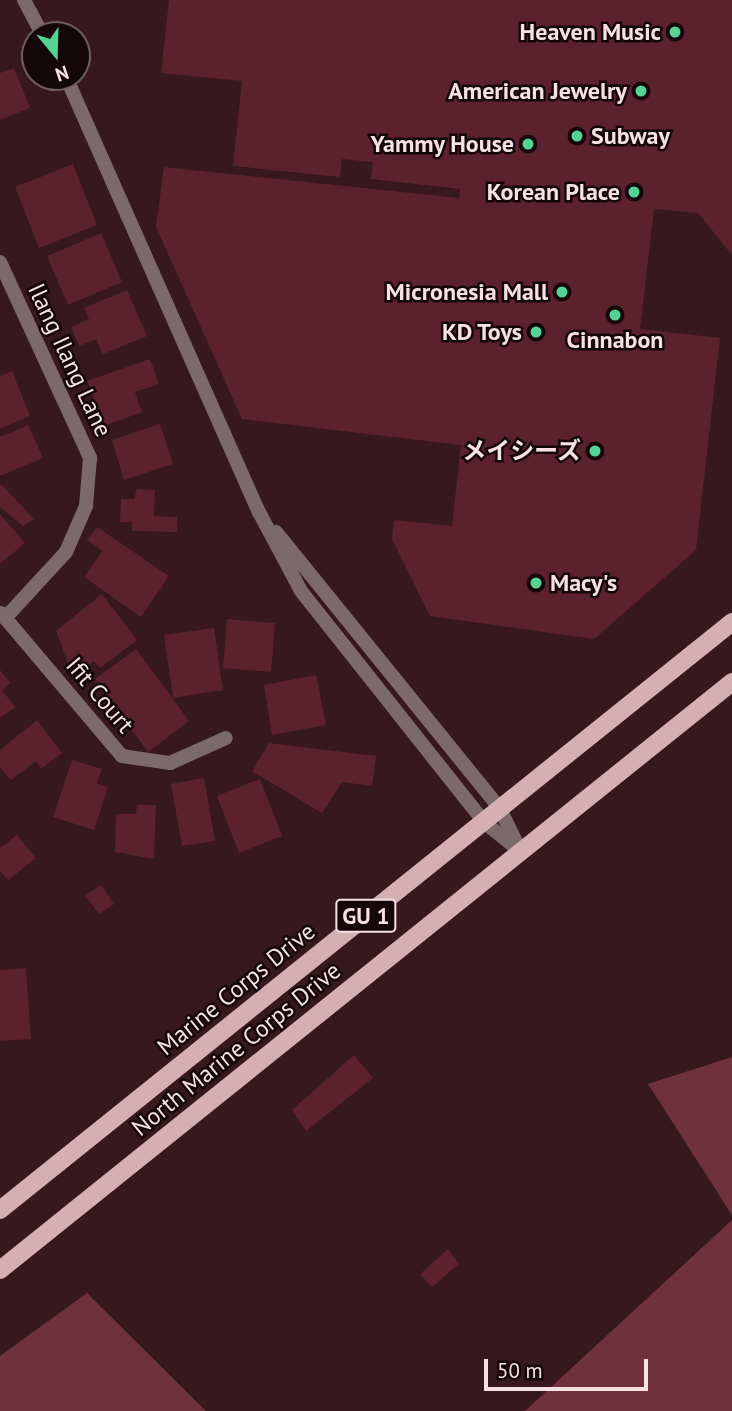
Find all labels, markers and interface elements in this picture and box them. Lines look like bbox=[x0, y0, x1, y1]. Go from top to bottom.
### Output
place label: Heaven Music bbox=[520, 18, 661, 46]
north arrow bbox=[21, 21, 91, 91]
marker: Heaven Music bbox=[667, 24, 683, 40]
text: N bbox=[52, 61, 72, 87]
place label: American Jewelry bbox=[448, 77, 627, 105]
marker: American Jewelry bbox=[633, 83, 649, 99]
place label: Subway bbox=[591, 122, 670, 150]
marker: Subway bbox=[569, 128, 585, 144]
place label: Yammy House bbox=[370, 130, 514, 158]
marker: Yammy House bbox=[520, 136, 536, 152]
place label: Korean Place bbox=[487, 178, 620, 206]
marker: Korean Place bbox=[626, 184, 642, 200]
place label: Micronesia Mall bbox=[386, 278, 548, 306]
street label: Ilang Ilang Lane bbox=[22, 279, 118, 441]
marker: Micronesia Mall bbox=[554, 284, 570, 300]
marker: Cinnabon bbox=[607, 307, 623, 323]
place label: KD Toys bbox=[441, 318, 522, 346]
marker: KD Toys bbox=[528, 324, 544, 340]
place label: Cinnabon bbox=[567, 326, 663, 354]
place label: メイシーズ bbox=[461, 437, 581, 465]
marker: メイシーズ bbox=[587, 443, 603, 459]
place label: Macy's bbox=[550, 569, 617, 597]
marker: Macy's bbox=[528, 575, 544, 591]
street label: Ifit Court bbox=[60, 651, 140, 739]
road number: GU 1 bbox=[334, 897, 398, 936]
street label: Marine Corps Drive bbox=[151, 917, 321, 1061]
street label: North Marine Corps Drive bbox=[126, 956, 346, 1142]
scale bar bbox=[487, 1344, 652, 1388]
text: 50 m bbox=[497, 1357, 543, 1384]

